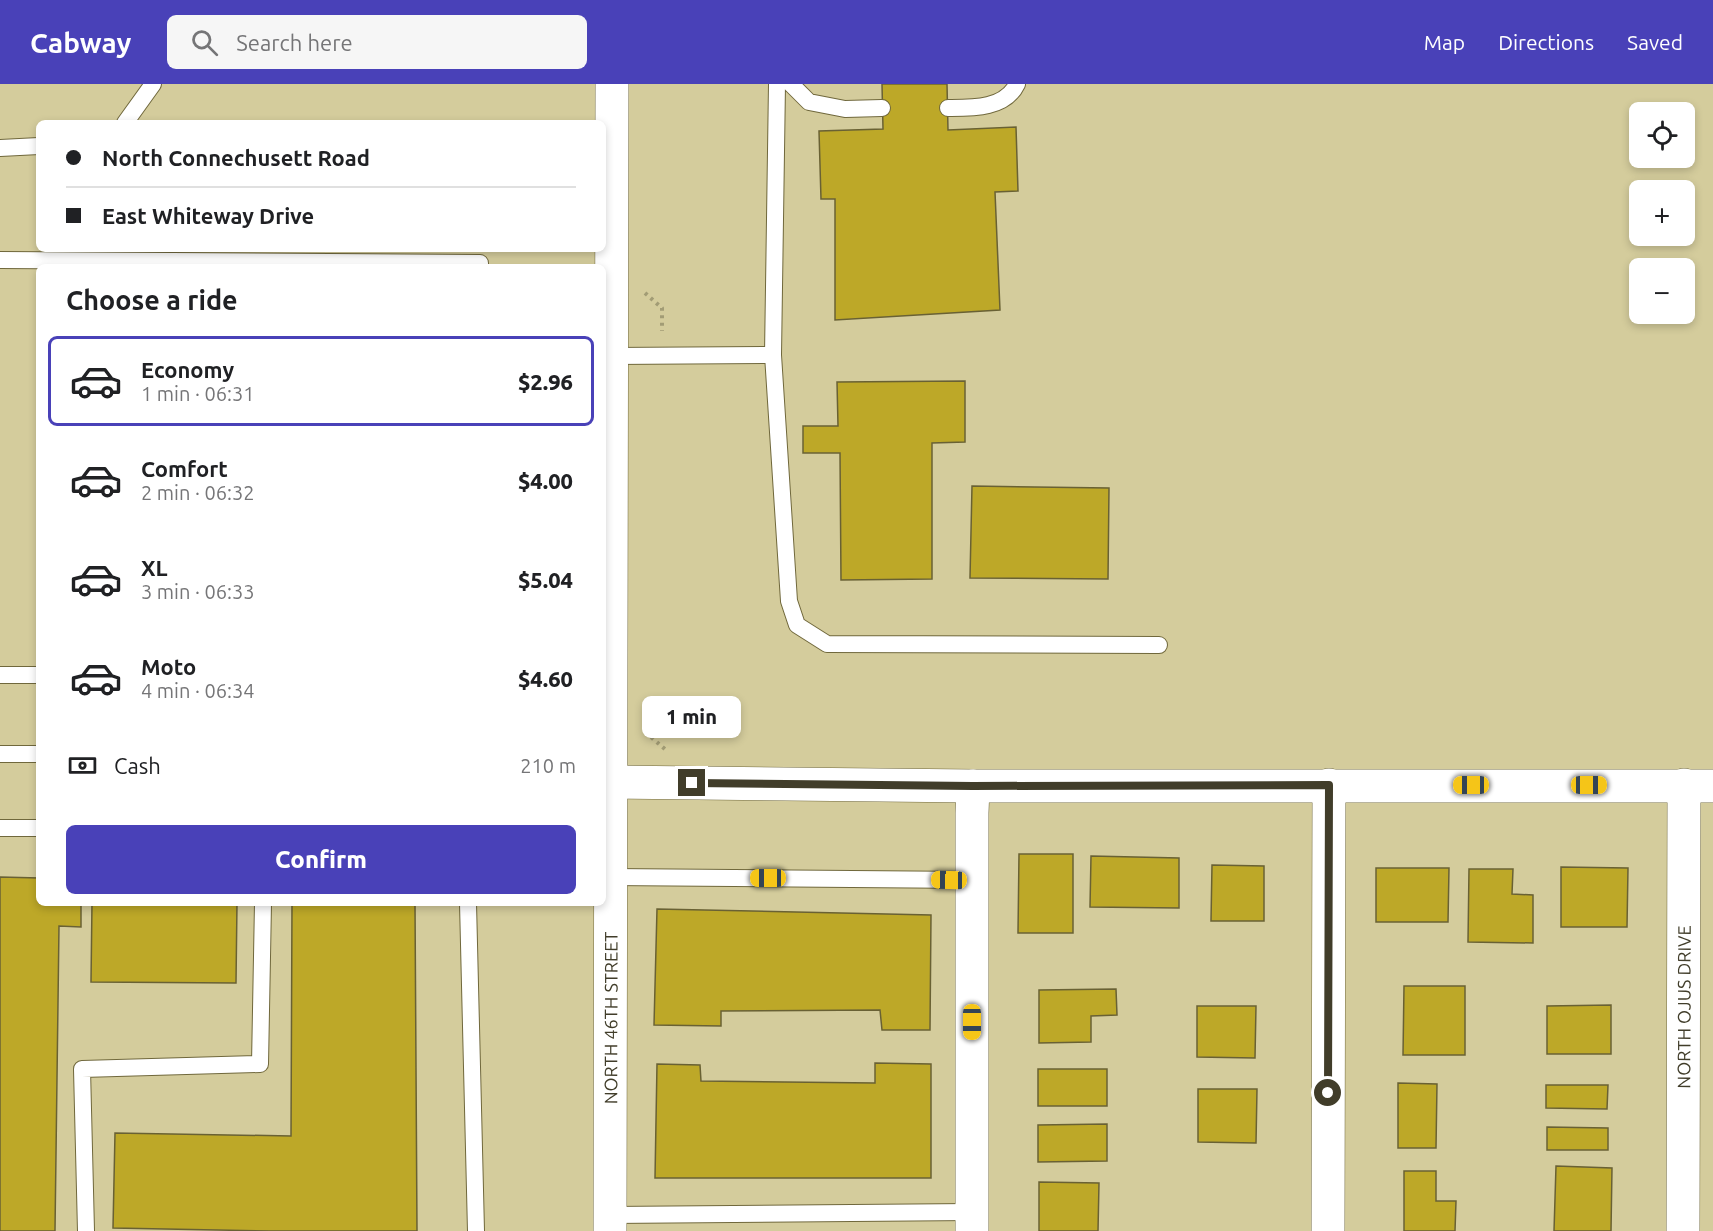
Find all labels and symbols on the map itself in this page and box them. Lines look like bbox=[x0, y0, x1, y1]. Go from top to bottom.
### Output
callout: 1 min bbox=[642, 696, 742, 738]
route end bbox=[678, 769, 705, 796]
car bbox=[1453, 776, 1489, 794]
car bbox=[1571, 776, 1607, 794]
car bbox=[750, 869, 786, 887]
car bbox=[931, 871, 967, 889]
street label: NORTH OJUS DRIVE bbox=[1673, 925, 1694, 1089]
street label: NORTH 46TH STREET bbox=[600, 932, 621, 1104]
car bbox=[963, 1004, 981, 1040]
route start bbox=[1314, 1079, 1341, 1106]

